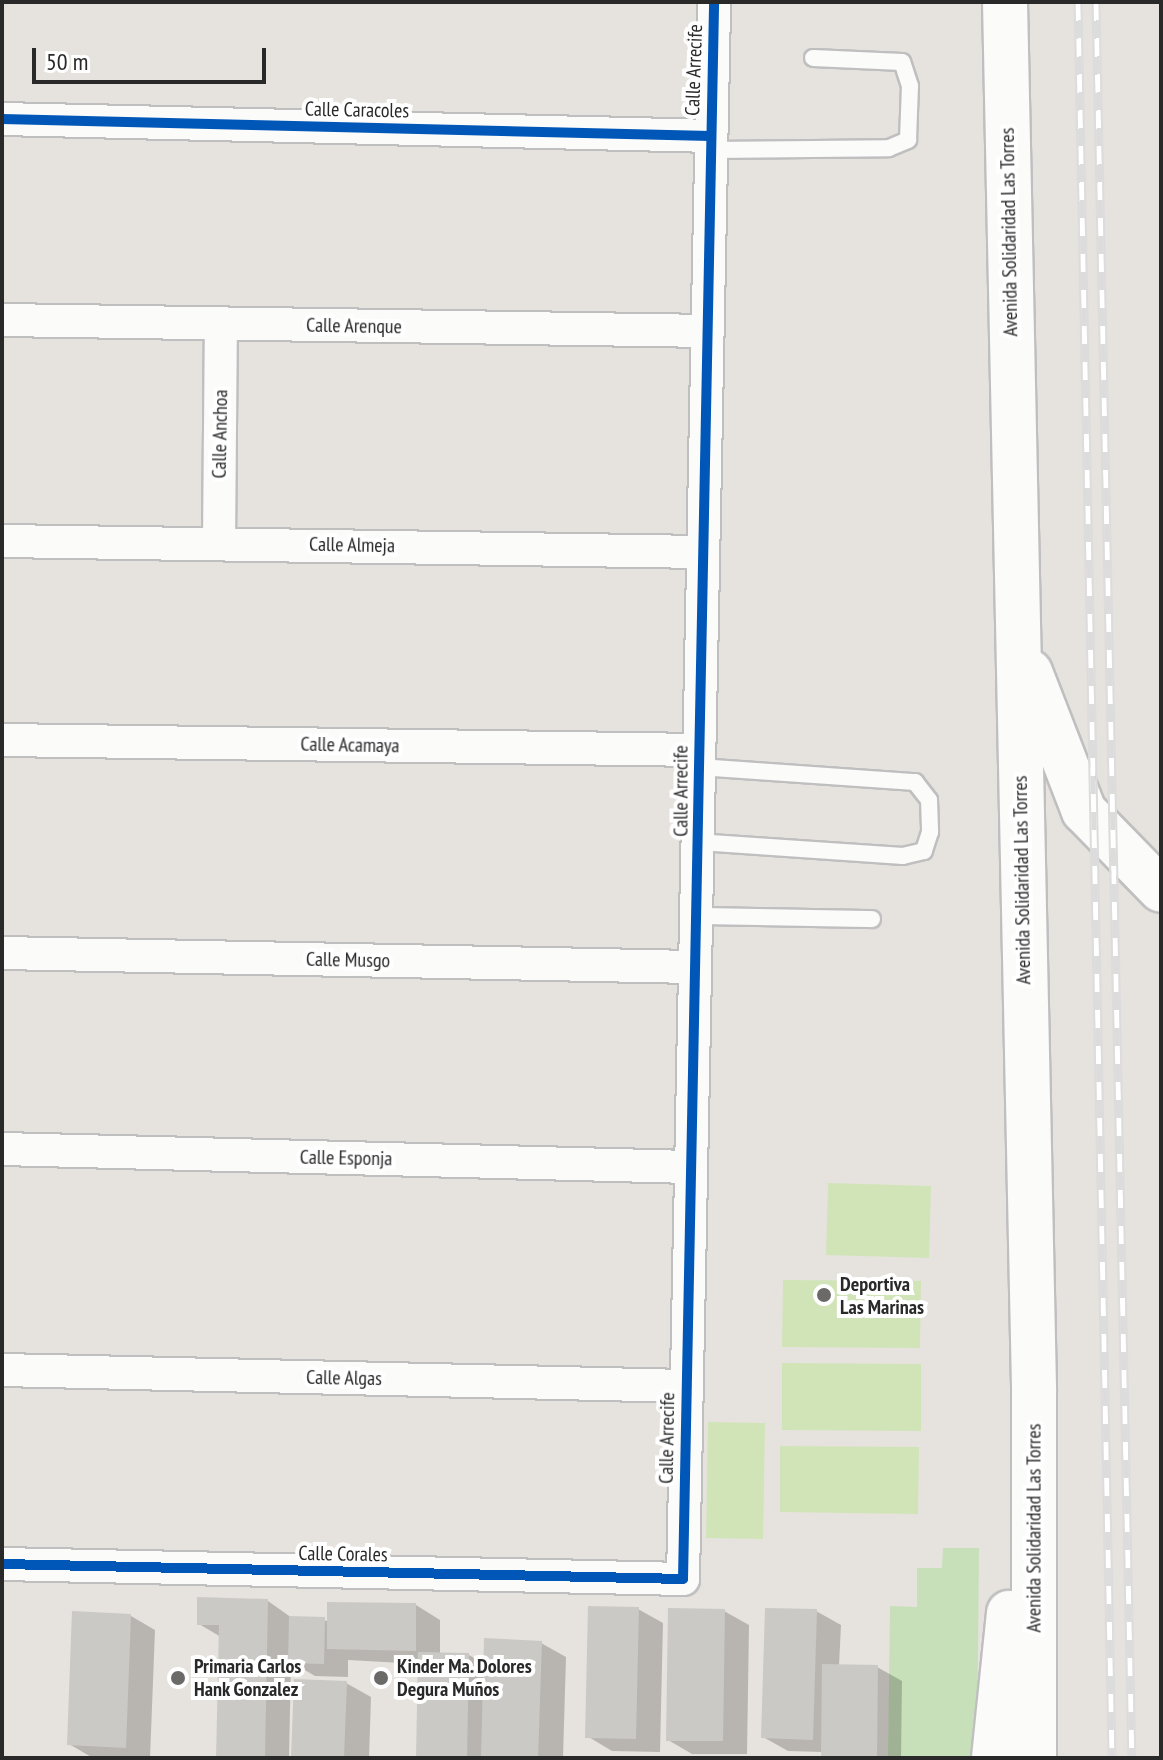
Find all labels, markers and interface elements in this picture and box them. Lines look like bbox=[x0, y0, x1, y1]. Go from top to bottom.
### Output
street label: Calle Arrecife bbox=[680, 24, 708, 116]
scale bar bbox=[36, 32, 270, 82]
text: 50 m bbox=[46, 46, 88, 77]
street label: Calle Caracoles bbox=[305, 97, 409, 123]
street label: Avenida Solidaridad Las Torres bbox=[995, 127, 1023, 337]
street label: Calle Arenque bbox=[306, 313, 402, 339]
street label: Calle Anchoa bbox=[207, 389, 233, 479]
street label: Calle Almeja bbox=[309, 532, 395, 558]
street label: Calle Acamaya bbox=[300, 732, 400, 758]
street label: Calle Arrecife bbox=[669, 745, 693, 837]
street label: Avenida Solidaridad Las Torres bbox=[1008, 775, 1036, 985]
street label: Calle Musgo bbox=[306, 947, 390, 973]
street label: Calle Esponja bbox=[300, 1145, 392, 1171]
place label: Deportiva Las Marinas bbox=[840, 1272, 924, 1319]
marker: Deportiva Las Marinas bbox=[815, 1286, 833, 1304]
street label: Calle Algas bbox=[306, 1365, 382, 1391]
street label: Calle Arrecife bbox=[654, 1392, 680, 1484]
street label: Avenida Solidaridad Las Torres bbox=[1022, 1423, 1046, 1633]
street label: Calle Corales bbox=[298, 1541, 388, 1567]
place label: Primaria Carlos Hank Gonzalez bbox=[194, 1654, 302, 1701]
place label: Kinder Ma. Dolores Degura Muños bbox=[397, 1654, 533, 1701]
marker: Primaria Carlos Hank Gonzalez bbox=[169, 1669, 187, 1687]
marker: Kinder Ma. Dolores Degura Muños bbox=[372, 1669, 390, 1687]

